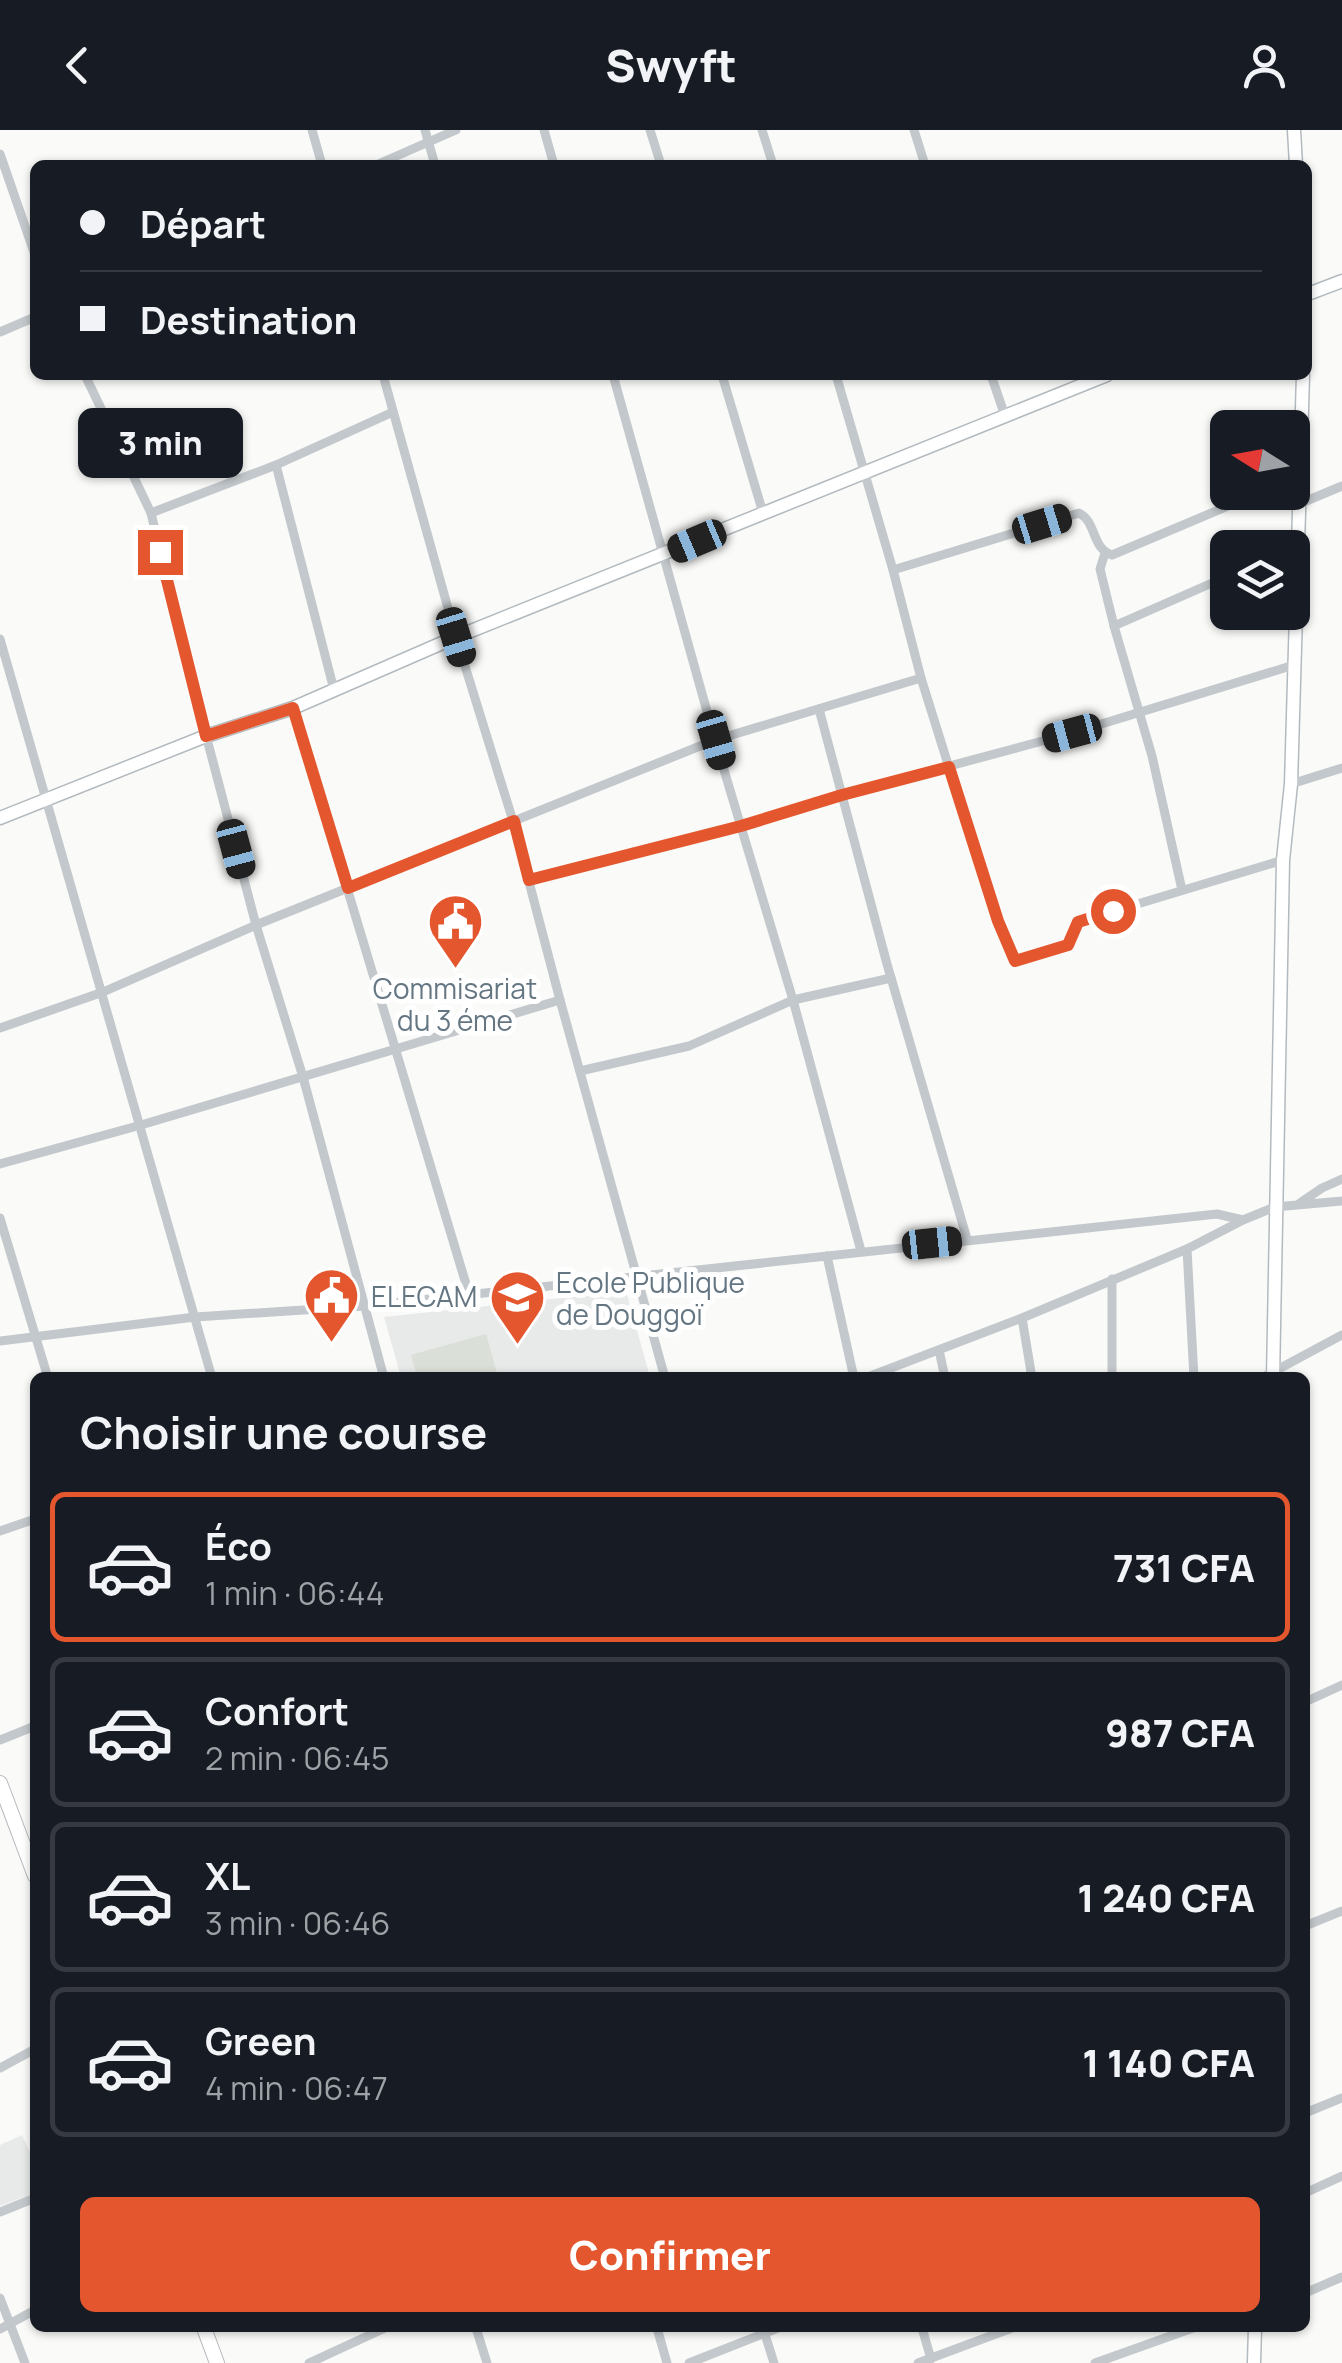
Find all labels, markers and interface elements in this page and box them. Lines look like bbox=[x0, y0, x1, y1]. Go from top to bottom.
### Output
text: Swyft bbox=[605, 34, 737, 96]
icon: back bbox=[50, 38, 105, 93]
icon: person bbox=[1237, 38, 1292, 93]
text: Départ bbox=[140, 197, 266, 249]
text: Destination bbox=[140, 293, 357, 345]
callout: 3 min bbox=[78, 407, 242, 477]
north arrow bbox=[1210, 410, 1310, 510]
map controls bbox=[1210, 410, 1310, 630]
text: 3 min bbox=[118, 421, 203, 465]
car bbox=[1009, 501, 1075, 547]
car bbox=[664, 515, 730, 567]
route end bbox=[138, 530, 183, 575]
button: layers bbox=[1210, 530, 1310, 630]
car bbox=[433, 604, 479, 670]
car bbox=[693, 707, 739, 773]
car bbox=[1039, 711, 1105, 755]
car bbox=[214, 816, 258, 882]
route start bbox=[1091, 889, 1136, 934]
public building icon: Commisariat du 3 éme bbox=[425, 892, 485, 971]
place label: Commisariat du 3 éme bbox=[373, 969, 537, 1039]
car bbox=[901, 1225, 963, 1261]
place label: Ecole Publique de Douggoï bbox=[556, 1263, 745, 1333]
public building icon: ELECAM bbox=[302, 1266, 362, 1345]
school or university icon: Ecole Publique de Douggoï bbox=[487, 1268, 547, 1347]
place label: ELECAM bbox=[371, 1277, 477, 1315]
text: Choisir une course bbox=[80, 1401, 487, 1463]
text: Éco bbox=[205, 1519, 272, 1571]
icon: car bbox=[85, 1522, 175, 1612]
text: 731 CFA bbox=[1113, 1541, 1255, 1593]
text: 1 min · 06:44 bbox=[205, 1571, 385, 1615]
text: Confort bbox=[205, 1684, 349, 1736]
icon: car bbox=[85, 1687, 175, 1777]
text: 987 CFA bbox=[1105, 1706, 1255, 1758]
text: 2 min · 06:45 bbox=[205, 1736, 390, 1780]
text: XL bbox=[205, 1849, 250, 1901]
icon: car bbox=[85, 1852, 175, 1942]
text: 1 240 CFA bbox=[1077, 1871, 1255, 1923]
text: 3 min · 06:46 bbox=[205, 1901, 390, 1945]
text: Green bbox=[205, 2014, 317, 2066]
icon: car bbox=[85, 2017, 175, 2107]
text: 1 140 CFA bbox=[1082, 2036, 1255, 2088]
text: 4 min · 06:47 bbox=[205, 2066, 388, 2110]
button: Confirmer bbox=[80, 2197, 1260, 2312]

